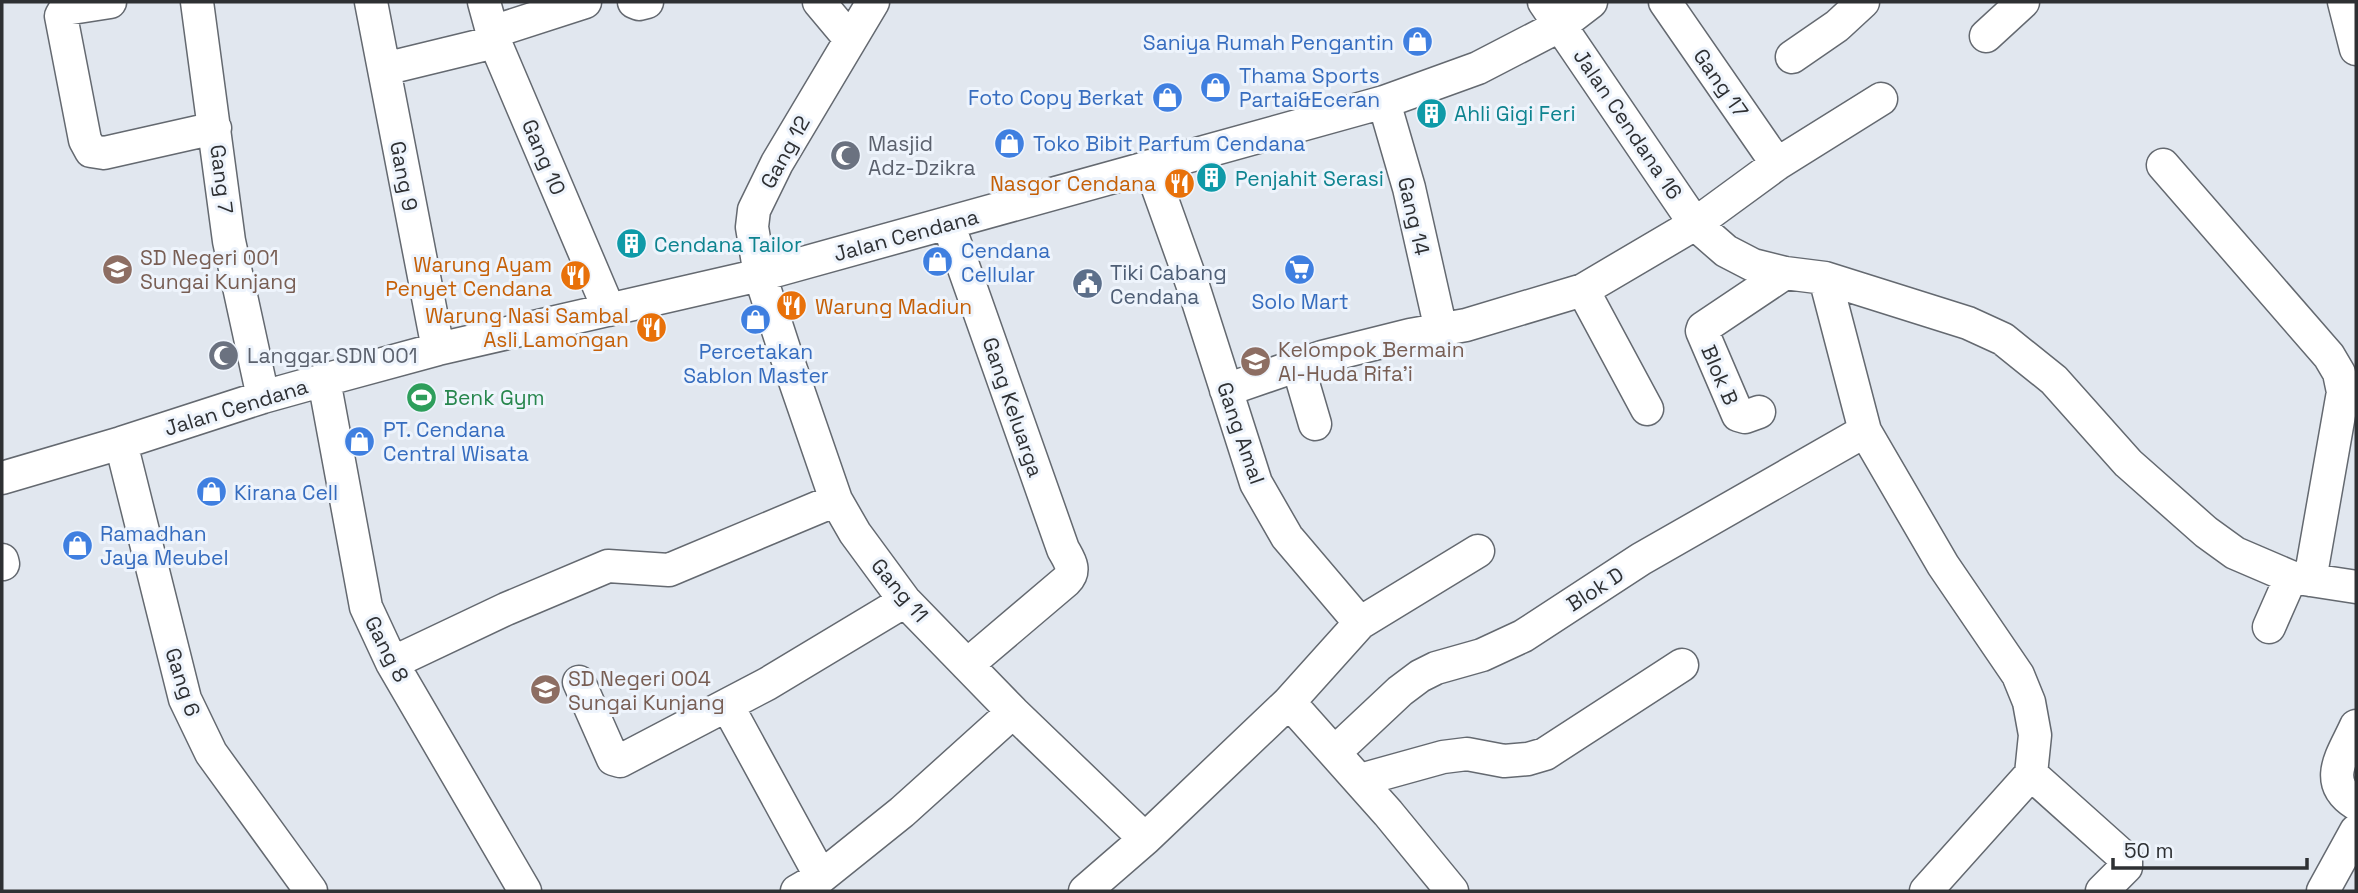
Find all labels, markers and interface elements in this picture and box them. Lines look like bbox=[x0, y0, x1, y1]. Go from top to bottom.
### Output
shop icon: Saniya Rumah Pengantin bbox=[1400, 25, 1434, 59]
place label: Saniya Rumah Pengantin bbox=[1143, 29, 1394, 56]
street label: Gang 17 bbox=[1687, 43, 1755, 123]
street label: Jalan Cendana 16 bbox=[1568, 44, 1688, 204]
place label: Thama Sports Partai&Eceran bbox=[1239, 62, 1380, 113]
shop icon: Thama Sports Partai&Eceran bbox=[1199, 70, 1233, 104]
shop icon: Foto Copy Berkat bbox=[1150, 80, 1184, 114]
place label: Foto Copy Berkat bbox=[968, 84, 1144, 111]
building icon: Ahli Gigi Feri bbox=[1414, 96, 1448, 130]
place label: Ahli Gigi Feri bbox=[1454, 100, 1576, 127]
street label: Gang 12 bbox=[754, 111, 816, 193]
street label: Gang 10 bbox=[516, 115, 572, 199]
shop icon: Toko Bibit Parfum Cendana bbox=[993, 126, 1027, 160]
place label: Masjid Adz-Dzikra bbox=[868, 130, 976, 181]
place label: Toko Bibit Parfum Cendana bbox=[1033, 130, 1305, 157]
mosque icon: Masjid Adz-Dzikra bbox=[828, 138, 862, 172]
street label: Gang 9 bbox=[384, 139, 424, 213]
street label: Gang 7 bbox=[204, 143, 240, 215]
building icon: Penjahit Serasi bbox=[1195, 161, 1229, 195]
place label: Penjahit Serasi bbox=[1235, 165, 1384, 192]
restaurant icon: Nasgor Cendana bbox=[1162, 166, 1196, 200]
place label: Nasgor Cendana bbox=[990, 170, 1156, 197]
street label: Gang 14 bbox=[1392, 174, 1436, 258]
street label: Jalan Cendana bbox=[831, 203, 981, 267]
building icon: Cendana Tailor bbox=[614, 227, 648, 261]
place label: Cendana Tailor bbox=[654, 231, 802, 258]
place label: Cendana Cellular bbox=[961, 237, 1050, 288]
place label: SD Negeri 001 Sungai Kunjang bbox=[140, 244, 297, 295]
shop icon: Cendana Cellular bbox=[921, 245, 955, 279]
place label: Warung Ayam Penyet Cendana bbox=[385, 251, 552, 302]
school or university icon: SD Negeri 001 Sungai Kunjang bbox=[100, 252, 134, 286]
supermarket icon: Solo Mart bbox=[1283, 252, 1317, 286]
restaurant icon: Warung Ayam Penyet Cendana bbox=[558, 259, 592, 293]
place label: Tiki Cabang Cendana bbox=[1110, 259, 1227, 310]
public building icon: Tiki Cabang Cendana bbox=[1070, 267, 1104, 301]
place label: Solo Mart bbox=[1251, 288, 1349, 315]
restaurant icon: Warung Madiun bbox=[775, 289, 809, 323]
place label: Warung Madiun bbox=[815, 293, 972, 320]
place label: Warung Nasi Sambal Asli Lamongan bbox=[425, 302, 629, 353]
shop icon: Percetakan Sablon Master bbox=[739, 302, 773, 336]
restaurant icon: Warung Nasi Sambal Asli Lamongan bbox=[635, 310, 669, 344]
street label: Gang Keluarga bbox=[977, 334, 1049, 480]
place label: Kelompok Bermain Al-Huda Rifa'i bbox=[1278, 336, 1465, 387]
mosque icon: Langgar SDN 001 bbox=[207, 338, 241, 372]
place label: Percetakan Sablon Master bbox=[683, 338, 829, 389]
street label: Blok B bbox=[1695, 341, 1745, 409]
place label: Langgar SDN 001 bbox=[247, 342, 418, 369]
school or university icon: Kelompok Bermain Al-Huda Rifa'i bbox=[1238, 344, 1272, 378]
street label: Jalan Cendana bbox=[161, 372, 311, 442]
street label: Gang Amal bbox=[1211, 379, 1271, 487]
sports icon: Benk Gym bbox=[404, 380, 438, 414]
place label: Benk Gym bbox=[444, 384, 545, 411]
place label: PT. Cendana Central Wisata bbox=[383, 416, 529, 467]
shop icon: PT. Cendana Central Wisata bbox=[343, 424, 377, 458]
shop icon: Kirana Cell bbox=[194, 475, 228, 509]
place label: Kirana Cell bbox=[234, 479, 338, 506]
place label: Ramadhan Jaya Meubel bbox=[100, 520, 229, 571]
shop icon: Ramadhan Jaya Meubel bbox=[60, 528, 94, 562]
street label: Gang 11 bbox=[865, 552, 935, 628]
street label: Blok D bbox=[1561, 561, 1629, 617]
street label: Gang 8 bbox=[359, 611, 415, 687]
street label: Gang 6 bbox=[159, 644, 207, 720]
place label: SD Negeri 004 Sungai Kunjang bbox=[568, 665, 725, 716]
school or university icon: SD Negeri 004 Sungai Kunjang bbox=[528, 673, 562, 707]
scale bar bbox=[2113, 826, 2307, 870]
text: 50 m bbox=[2124, 837, 2174, 864]

